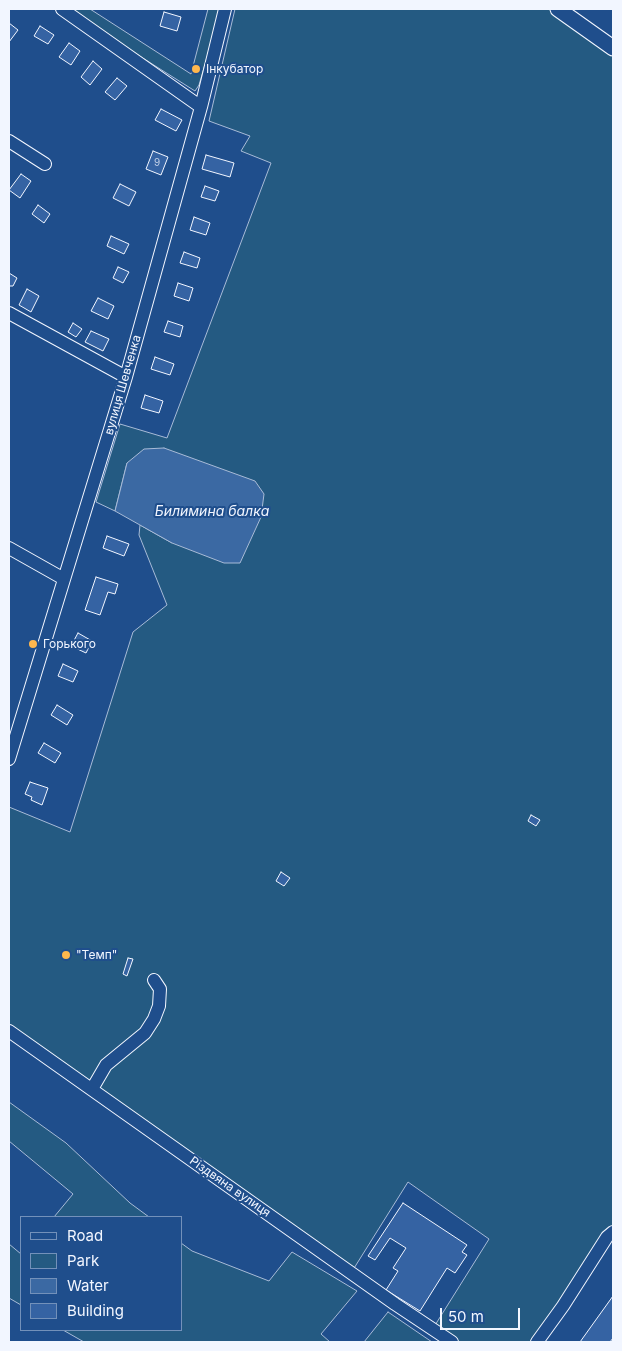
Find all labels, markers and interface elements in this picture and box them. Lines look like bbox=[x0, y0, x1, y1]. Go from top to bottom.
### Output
place label: Інкубатор bbox=[206, 62, 263, 76]
marker: Інкубатор bbox=[190, 63, 202, 75]
house number: 9 bbox=[154, 157, 160, 169]
street label: вулиця Шевченка bbox=[102, 333, 144, 437]
water label: Билимина балка bbox=[155, 504, 269, 520]
place label: Горького bbox=[43, 637, 96, 651]
marker: Горького bbox=[27, 638, 39, 650]
place label: "Темп" bbox=[76, 948, 117, 962]
marker: "Темп" bbox=[60, 949, 72, 961]
street label: Різдвяна вулиця bbox=[187, 1154, 273, 1220]
legend bbox=[20, 1216, 182, 1331]
text: Road bbox=[67, 1226, 103, 1245]
text: Park bbox=[67, 1251, 99, 1270]
text: Water bbox=[67, 1276, 109, 1295]
scale bar bbox=[442, 1298, 522, 1330]
text: Building bbox=[67, 1301, 124, 1320]
text: 50 m bbox=[448, 1307, 484, 1326]

